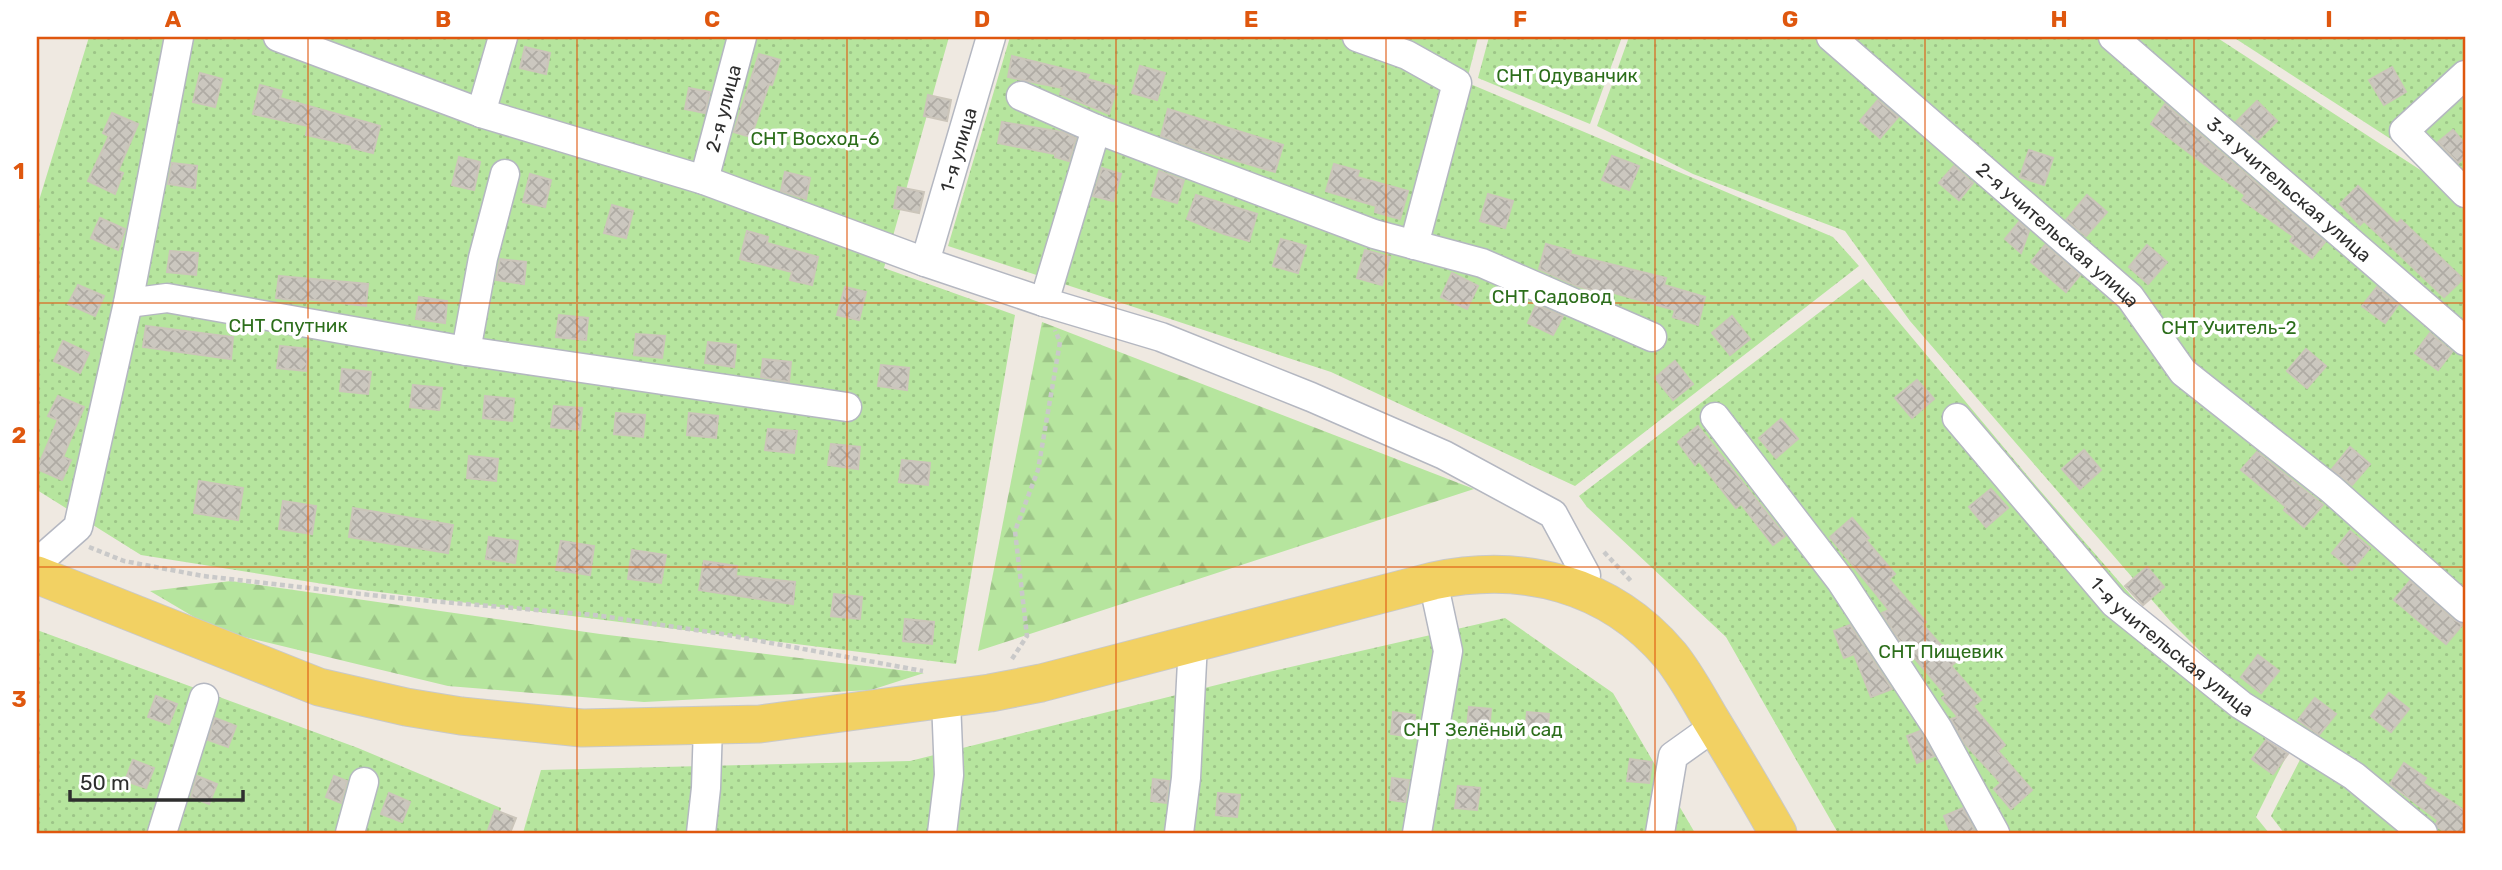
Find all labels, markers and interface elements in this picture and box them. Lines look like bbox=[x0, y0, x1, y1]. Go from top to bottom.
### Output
text: A bbox=[165, 5, 182, 33]
text: B bbox=[435, 5, 451, 33]
text: C bbox=[704, 5, 720, 33]
text: D bbox=[974, 5, 990, 33]
text: E bbox=[1244, 5, 1258, 33]
text: F bbox=[1513, 5, 1527, 33]
text: G bbox=[1782, 5, 1798, 33]
text: H bbox=[2050, 5, 2068, 33]
text: I bbox=[2325, 5, 2333, 33]
street label: 2-я улица bbox=[700, 62, 746, 155]
park label: СНТ Одуванчик bbox=[1496, 64, 1638, 87]
street label: 1-я улица bbox=[935, 105, 981, 195]
street label: 3-я учительская улица bbox=[2202, 112, 2376, 267]
park label: СНТ Восход-6 bbox=[750, 127, 880, 150]
text: 1 bbox=[13, 157, 25, 185]
street label: 2-я учительская улица bbox=[1972, 157, 2145, 311]
park label: СНТ Садовод bbox=[1492, 285, 1612, 308]
park label: СНТ Спутник bbox=[228, 314, 348, 337]
park label: СНТ Учитель-2 bbox=[2161, 316, 2297, 339]
text: 2 bbox=[12, 421, 26, 449]
street label: 1-я учительская улица bbox=[2085, 572, 2258, 722]
park label: СНТ Пищевик bbox=[1878, 640, 2004, 663]
text: 3 bbox=[11, 685, 27, 713]
park label: СНТ Зелёный сад bbox=[1403, 718, 1563, 741]
scale bar bbox=[70, 758, 243, 802]
text: 50 m bbox=[80, 770, 130, 795]

